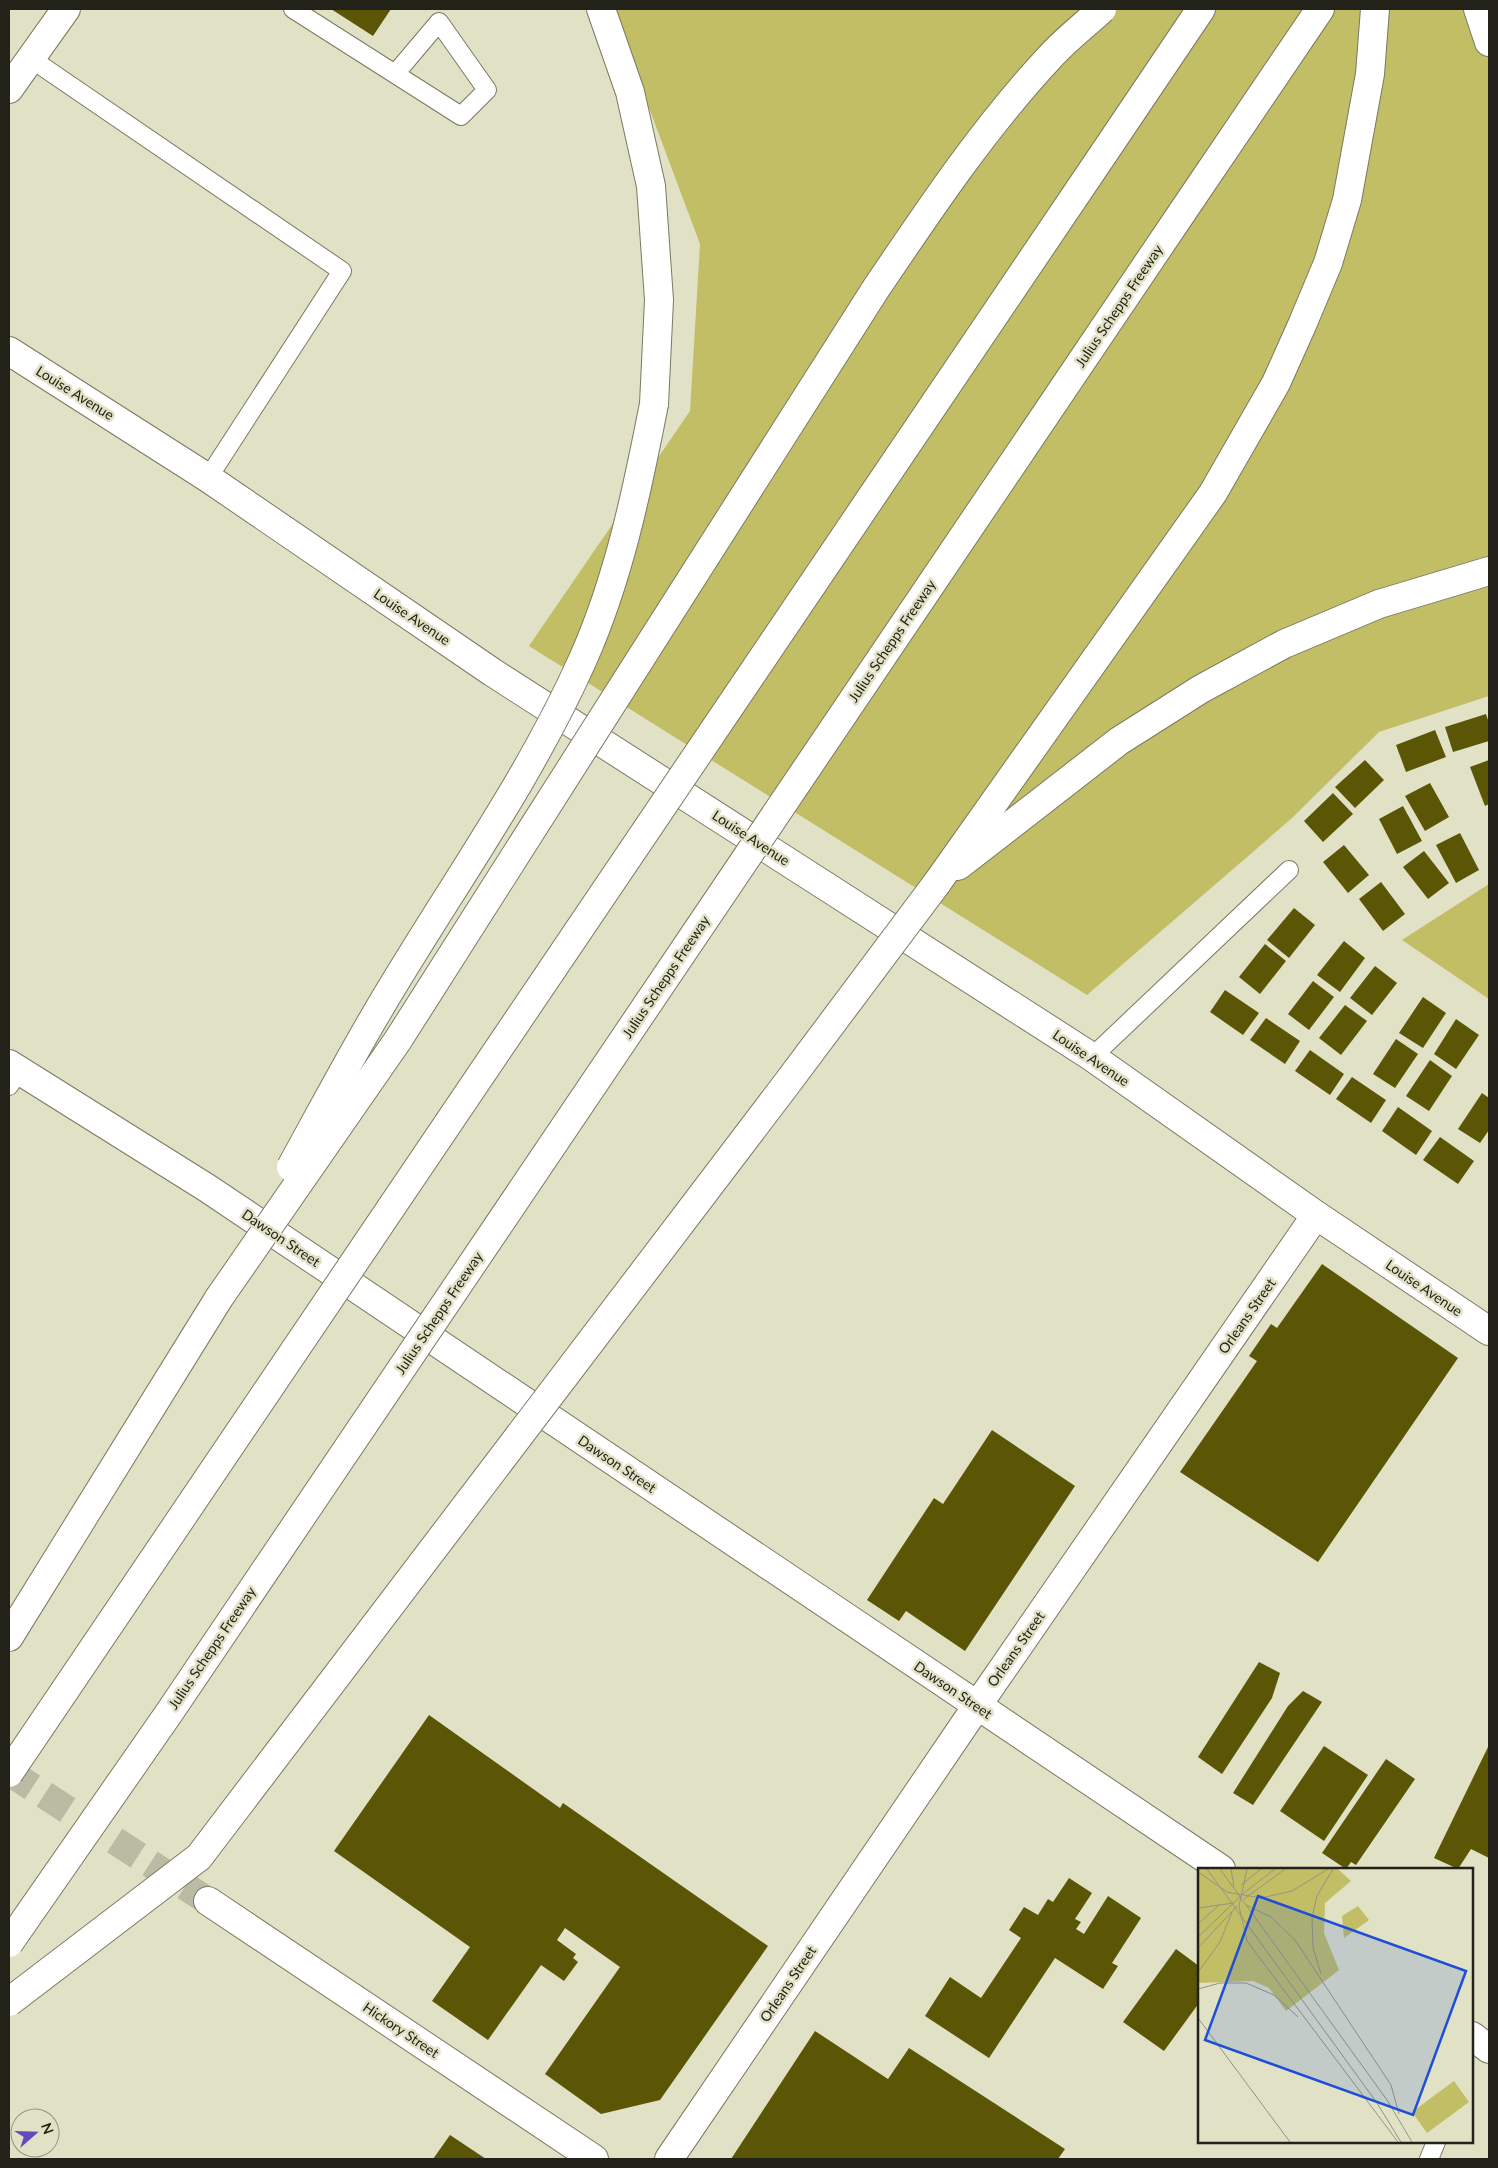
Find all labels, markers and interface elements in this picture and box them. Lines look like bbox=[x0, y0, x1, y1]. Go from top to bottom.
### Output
street label: Julius Schepps Freeway bbox=[1071, 241, 1166, 370]
street label: Louise Avenue bbox=[33, 362, 117, 423]
street label: Julius Schepps Freeway bbox=[844, 576, 939, 705]
street label: Louise Avenue bbox=[371, 585, 454, 648]
street label: Louise Avenue bbox=[709, 806, 793, 869]
street label: Julius Schepps Freeway bbox=[618, 912, 713, 1041]
street label: Louise Avenue bbox=[1050, 1026, 1133, 1089]
street label: Dawson Street bbox=[239, 1205, 324, 1270]
street label: Julius Schepps Freeway bbox=[391, 1248, 486, 1377]
street label: Louise Avenue bbox=[1383, 1256, 1466, 1319]
street label: Orleans Street bbox=[1214, 1275, 1279, 1357]
street label: Dawson Street bbox=[575, 1431, 660, 1496]
street label: Julius Schepps Freeway bbox=[164, 1583, 259, 1712]
street label: Orleans Street bbox=[983, 1608, 1048, 1690]
street label: Dawson Street bbox=[911, 1657, 996, 1722]
inset map bbox=[1198, 1868, 1473, 2143]
street label: Orleans Street bbox=[756, 1942, 819, 2025]
street label: Hickory Street bbox=[360, 1998, 442, 2061]
north arrow bbox=[10, 2108, 60, 2158]
text: N bbox=[38, 2120, 58, 2136]

